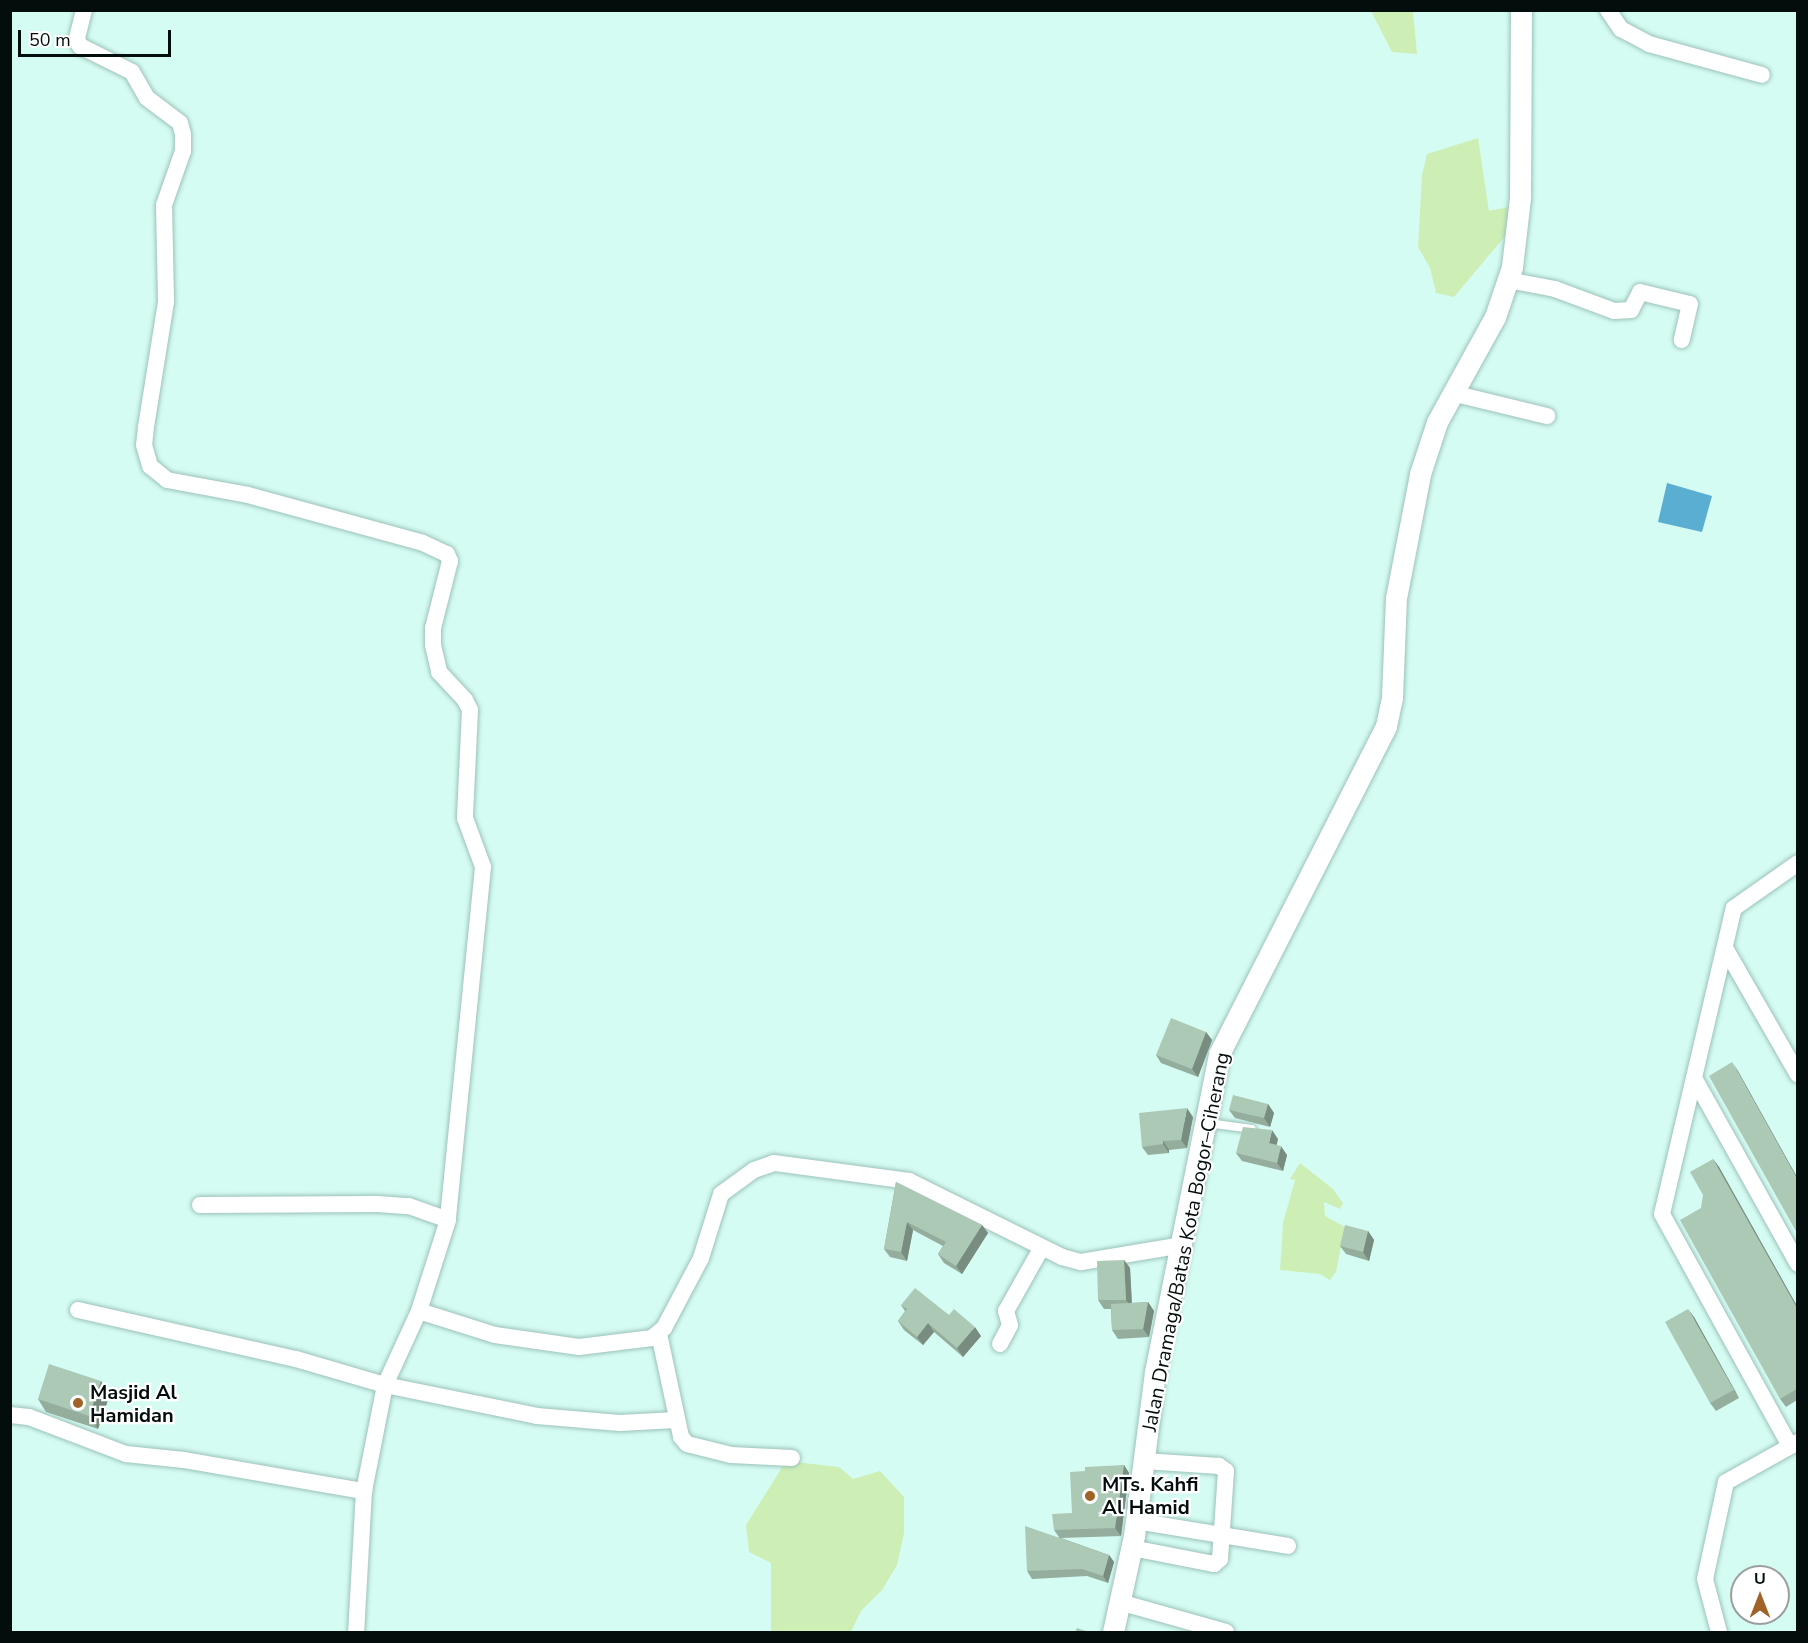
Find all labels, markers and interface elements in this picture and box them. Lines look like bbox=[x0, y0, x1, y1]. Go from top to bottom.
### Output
scale bar bbox=[21, 18, 174, 56]
text: 50 m bbox=[29, 28, 71, 52]
street label: Jalan Dramaga/Batas Kota Bogor–Ciherang bbox=[1137, 1050, 1235, 1434]
place label: Masjid Al Hamidan bbox=[90, 1380, 177, 1427]
marker: Masjid Al Hamidan bbox=[71, 1396, 85, 1410]
place label: MTs. Kahfi Al Hamid bbox=[1102, 1472, 1198, 1519]
marker: MTs. Kahfi Al Hamid bbox=[1083, 1489, 1097, 1503]
north arrow bbox=[1730, 1565, 1790, 1625]
text: U bbox=[1754, 1568, 1766, 1590]

